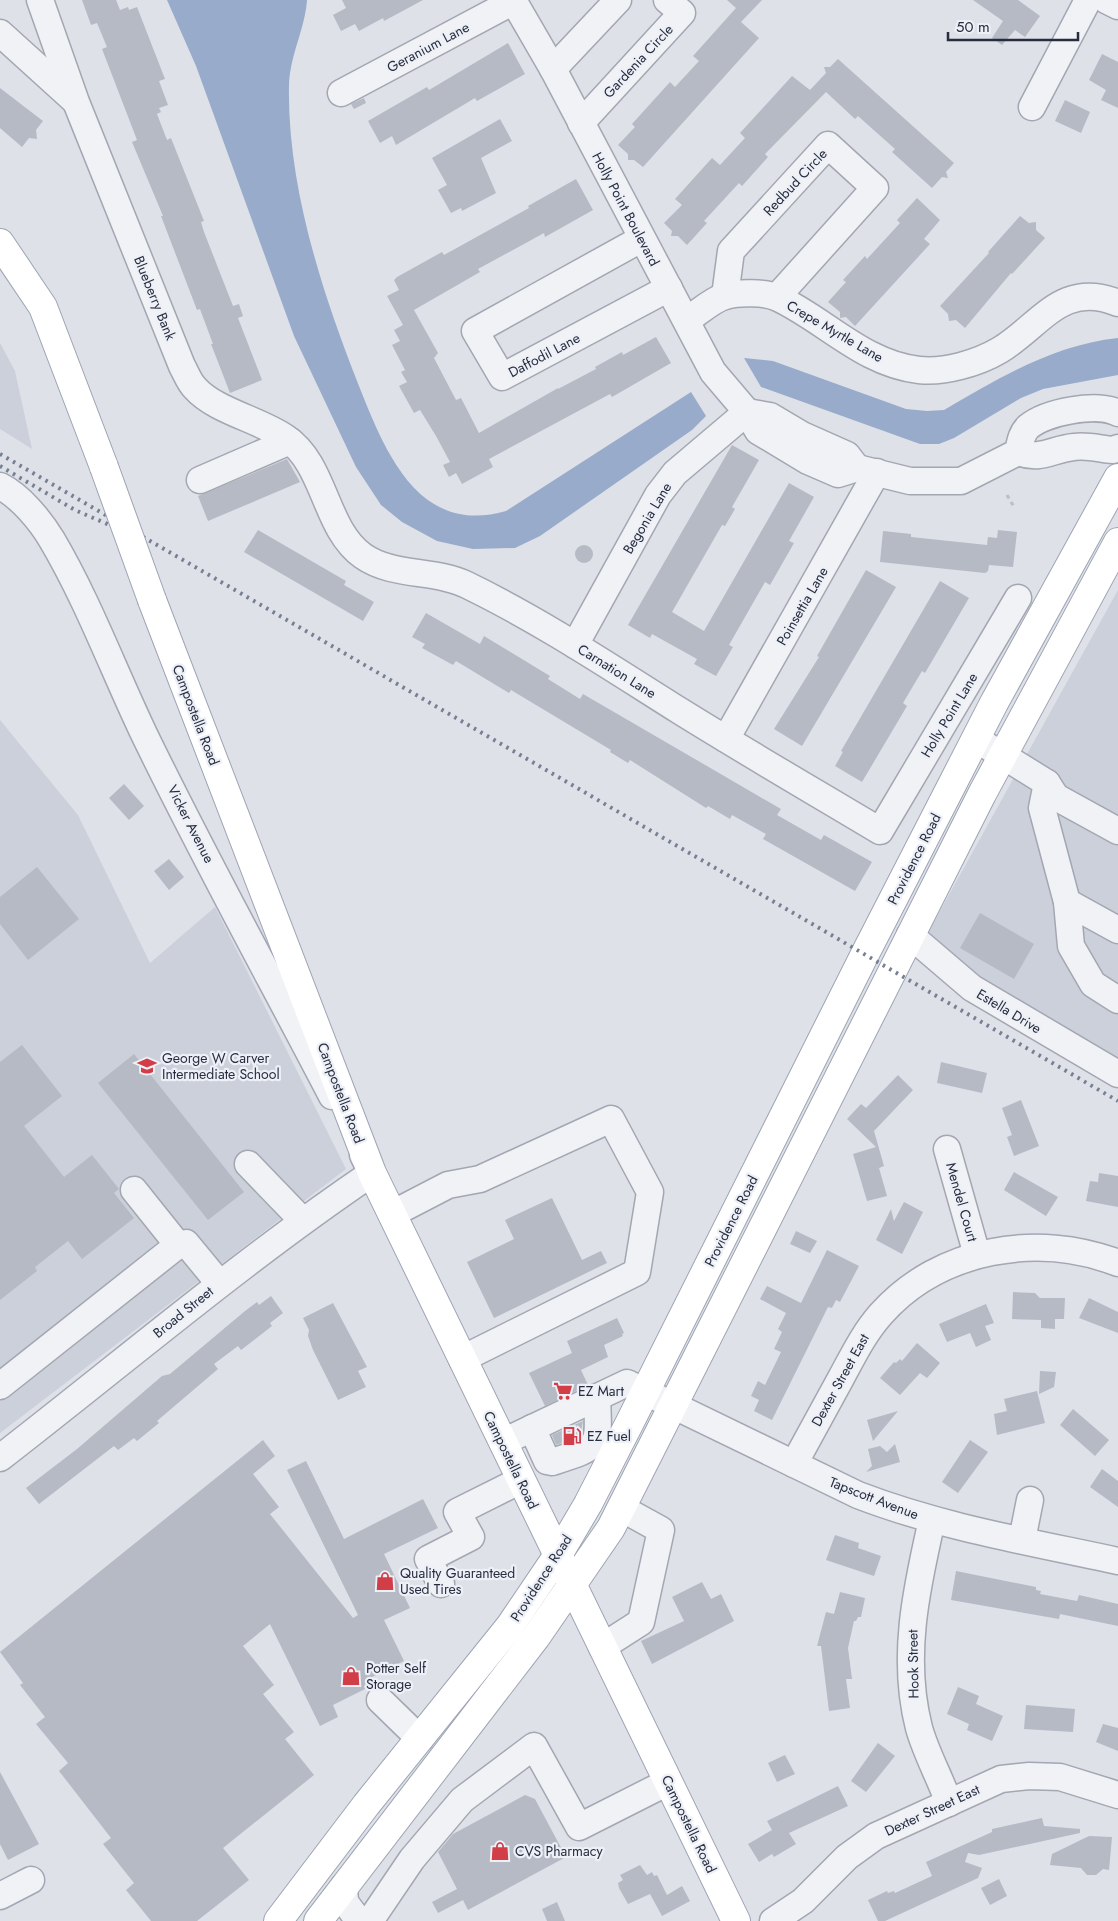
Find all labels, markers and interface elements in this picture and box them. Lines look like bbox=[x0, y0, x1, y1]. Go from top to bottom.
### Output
scale bar bbox=[948, 10, 1078, 42]
text: 50 m bbox=[956, 16, 990, 38]
street label: Geranium Lane bbox=[383, 17, 473, 77]
street label: Gardenia Circle bbox=[598, 20, 678, 102]
street label: Redbud Circle bbox=[759, 144, 831, 220]
street label: Holly Point Boulevard bbox=[587, 148, 665, 270]
street label: Blueberry Bank bbox=[129, 253, 181, 344]
street label: Crepe Myrtle Lane bbox=[783, 295, 887, 367]
street label: Daffodil Lane bbox=[505, 328, 583, 382]
street label: Begonia Lane bbox=[618, 478, 676, 558]
street label: Poinsettia Lane bbox=[771, 563, 833, 649]
street label: Carnation Lane bbox=[574, 639, 660, 703]
street label: Campostella Road bbox=[168, 662, 224, 768]
street label: Holly Point Lane bbox=[916, 669, 982, 761]
street label: Vicker Avenue bbox=[163, 781, 219, 867]
street label: Providence Road bbox=[882, 810, 946, 908]
street label: Estella Drive bbox=[973, 984, 1045, 1038]
street label: Campostella Road bbox=[313, 1040, 369, 1146]
place label: George W Carver Intermediate School bbox=[162, 1048, 280, 1084]
school or university icon: George W Carver Intermediate School bbox=[136, 1055, 158, 1077]
street label: Mendel Court bbox=[941, 1160, 983, 1244]
street label: Providence Road bbox=[699, 1172, 763, 1270]
street label: Broad Street bbox=[149, 1281, 218, 1343]
street label: Dexter Street East bbox=[806, 1330, 874, 1430]
supermarket icon: EZ Mart bbox=[552, 1380, 574, 1402]
place label: EZ Mart bbox=[578, 1381, 624, 1401]
street label: Campostella Road bbox=[479, 1408, 543, 1512]
fuel station icon: EZ Fuel bbox=[561, 1425, 583, 1447]
place label: EZ Fuel bbox=[587, 1426, 631, 1446]
street label: Tapscott Avenue bbox=[826, 1472, 922, 1524]
street label: Providence Road bbox=[505, 1531, 577, 1625]
place label: Quality Guaranteed Used Tires bbox=[400, 1563, 515, 1599]
shop icon: Quality Guaranteed Used Tires bbox=[374, 1570, 396, 1592]
street label: Hook Street bbox=[902, 1629, 924, 1699]
place label: Potter Self Storage bbox=[366, 1658, 427, 1694]
shop icon: Potter Self Storage bbox=[340, 1665, 362, 1687]
street label: Campostella Road bbox=[657, 1772, 721, 1876]
street label: Dexter Street East bbox=[881, 1779, 983, 1841]
shop icon: CVS Pharmacy bbox=[489, 1840, 511, 1862]
place label: CVS Pharmacy bbox=[515, 1841, 603, 1861]

